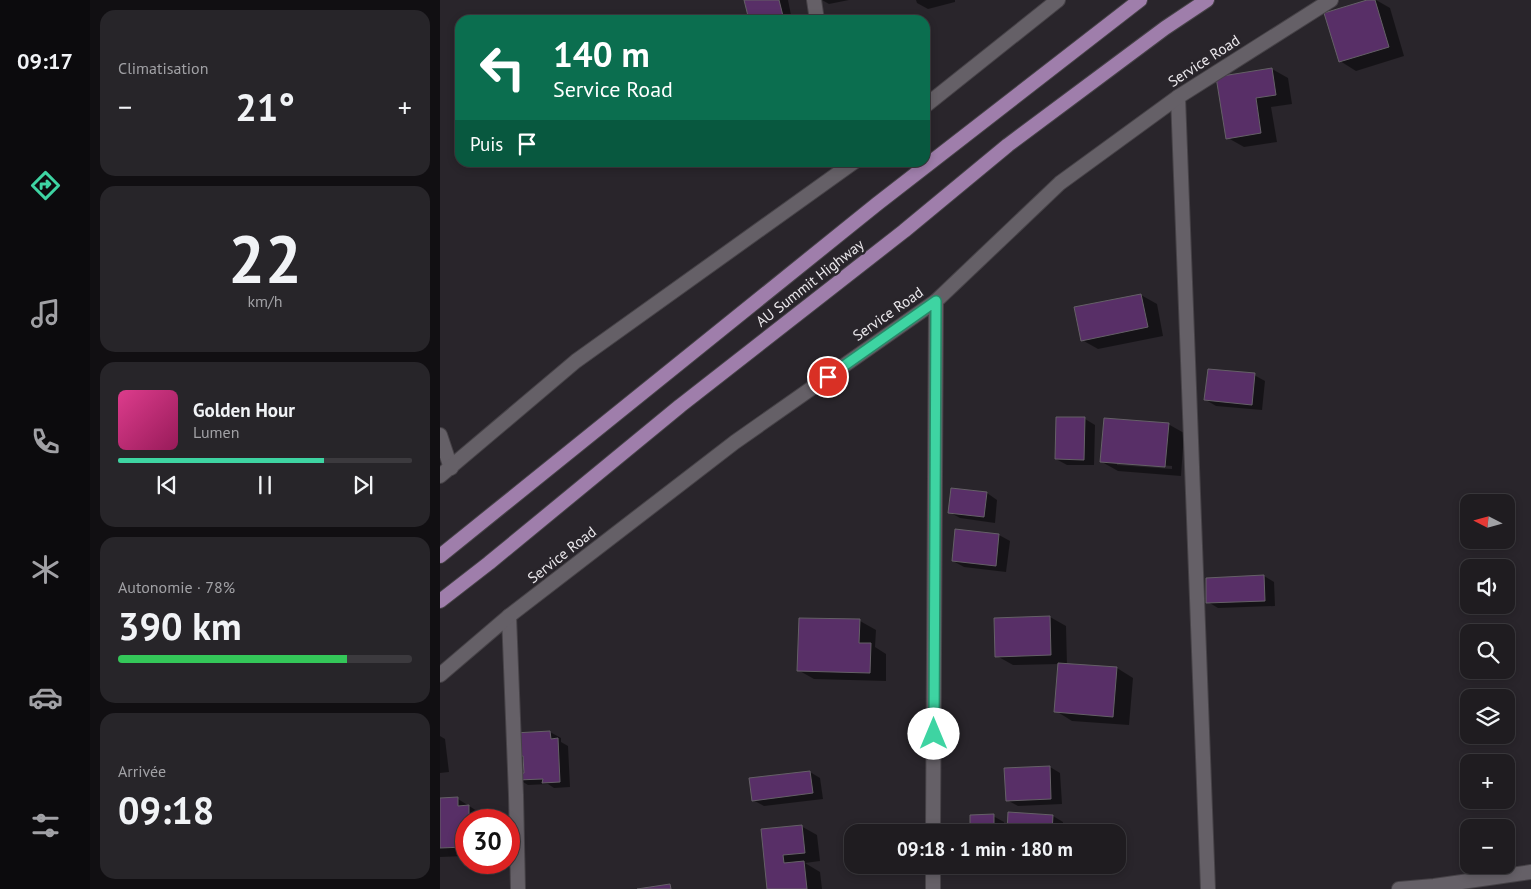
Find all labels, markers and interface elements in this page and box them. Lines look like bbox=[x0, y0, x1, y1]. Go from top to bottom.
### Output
street label: Service Road bbox=[1164, 30, 1243, 91]
text: 140 m bbox=[553, 31, 650, 77]
icon: left bbox=[470, 35, 535, 100]
text: 09:17 bbox=[17, 47, 73, 75]
text: Climatisation bbox=[118, 58, 208, 78]
text: Service Road bbox=[553, 75, 673, 103]
text: 21° bbox=[235, 82, 295, 131]
text: − bbox=[118, 88, 132, 125]
text: + bbox=[398, 88, 412, 125]
icon: arrive bbox=[513, 130, 541, 158]
text: Puis bbox=[470, 132, 503, 156]
icon: directions bbox=[28, 168, 63, 203]
text: 22 bbox=[228, 216, 302, 300]
street label: AU Summit Highway bbox=[752, 235, 868, 331]
street label: Service Road bbox=[849, 282, 927, 345]
text: km/h bbox=[247, 291, 283, 311]
icon: music bbox=[28, 296, 63, 331]
pin bbox=[807, 356, 849, 398]
icon: arrive bbox=[814, 363, 842, 391]
text: Golden Hour bbox=[193, 398, 295, 422]
text: Lumen bbox=[193, 422, 239, 442]
icon: phone bbox=[28, 424, 63, 459]
icon: previous bbox=[153, 471, 181, 499]
icon: pause bbox=[251, 471, 279, 499]
icon: next bbox=[349, 471, 377, 499]
north arrow bbox=[1460, 494, 1515, 549]
map controls bbox=[1460, 494, 1515, 874]
street label: Service Road bbox=[524, 522, 600, 587]
icon: climate bbox=[28, 552, 63, 587]
button: sound bbox=[1460, 559, 1515, 614]
text: Autonomie · 78% bbox=[118, 577, 235, 597]
text: 390 km bbox=[118, 601, 242, 650]
button: search bbox=[1460, 624, 1515, 679]
icon: car bbox=[28, 680, 63, 715]
button: layers bbox=[1460, 689, 1515, 744]
position arrow bbox=[907, 707, 959, 759]
button: + bbox=[1460, 754, 1515, 809]
text: Arrivée bbox=[118, 761, 166, 781]
text: 09:18 bbox=[118, 785, 214, 834]
icon: filters bbox=[28, 808, 63, 843]
speed limit sign: 30 bbox=[455, 809, 520, 874]
button: − bbox=[1460, 819, 1515, 874]
text: 09:18 · 1 min · 180 m bbox=[897, 837, 1073, 861]

